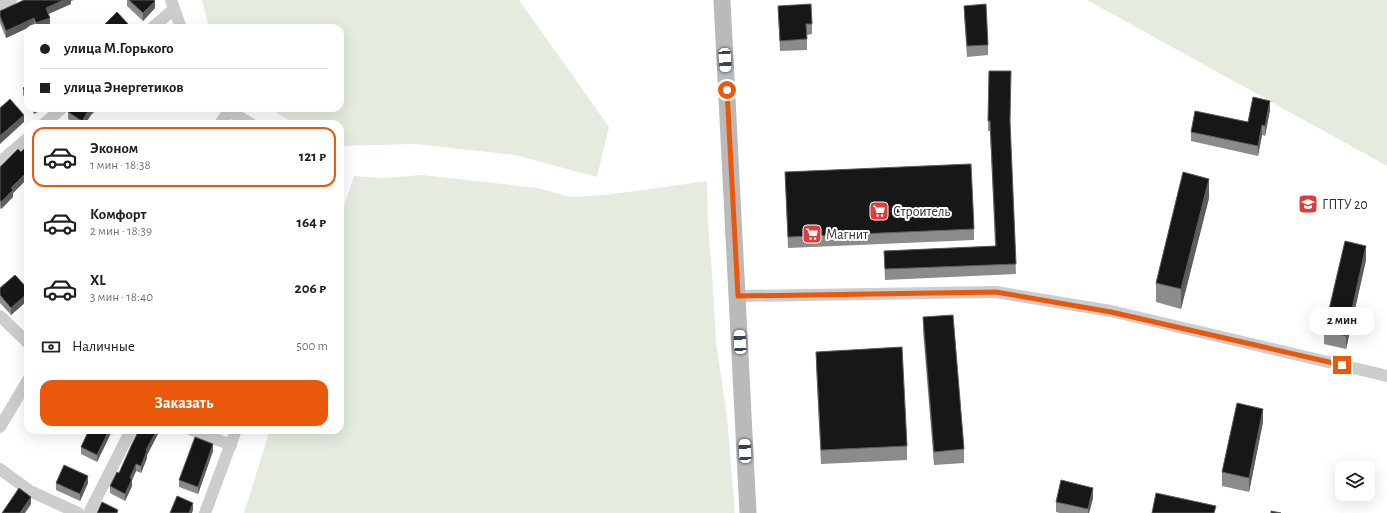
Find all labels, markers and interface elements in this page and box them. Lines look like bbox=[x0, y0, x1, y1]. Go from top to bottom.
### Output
text: улица М.Горького bbox=[64, 41, 174, 56]
car bbox=[718, 48, 732, 72]
text: улица Энергетиков bbox=[64, 80, 184, 95]
route start bbox=[718, 81, 736, 99]
icon: car bbox=[42, 139, 78, 175]
text: Эконом bbox=[90, 141, 138, 156]
text: 121 ₽ bbox=[299, 149, 326, 164]
text: 1 мин · 18:38 bbox=[90, 159, 151, 172]
school or university icon: ГПТУ 20 bbox=[1297, 193, 1319, 215]
place label: ГПТУ 20 bbox=[1322, 198, 1368, 212]
supermarket icon: Строитель bbox=[868, 200, 890, 222]
icon: car bbox=[42, 205, 78, 241]
place label: Строитель bbox=[893, 205, 950, 219]
text: Комфорт bbox=[90, 207, 146, 222]
text: 164 ₽ bbox=[297, 215, 326, 230]
supermarket icon: Магнит bbox=[801, 223, 823, 245]
text: 2 мин · 18:39 bbox=[90, 225, 152, 238]
place label: Магнит bbox=[826, 228, 869, 242]
icon: car bbox=[42, 271, 78, 307]
text: XL bbox=[90, 273, 106, 288]
text: 206 ₽ bbox=[295, 281, 326, 296]
text: 3 мин · 18:40 bbox=[90, 291, 153, 304]
callout: 2 мин bbox=[1309, 307, 1375, 335]
text: 2 мин bbox=[1327, 314, 1357, 327]
car bbox=[733, 330, 747, 354]
icon: cash bbox=[40, 336, 62, 358]
text: Наличные bbox=[72, 339, 135, 354]
text: 500 m bbox=[296, 340, 328, 353]
route end bbox=[1333, 356, 1351, 374]
button: Заказать bbox=[40, 380, 328, 426]
car bbox=[738, 439, 752, 463]
map controls bbox=[1335, 461, 1375, 501]
button: layers bbox=[1335, 461, 1375, 501]

